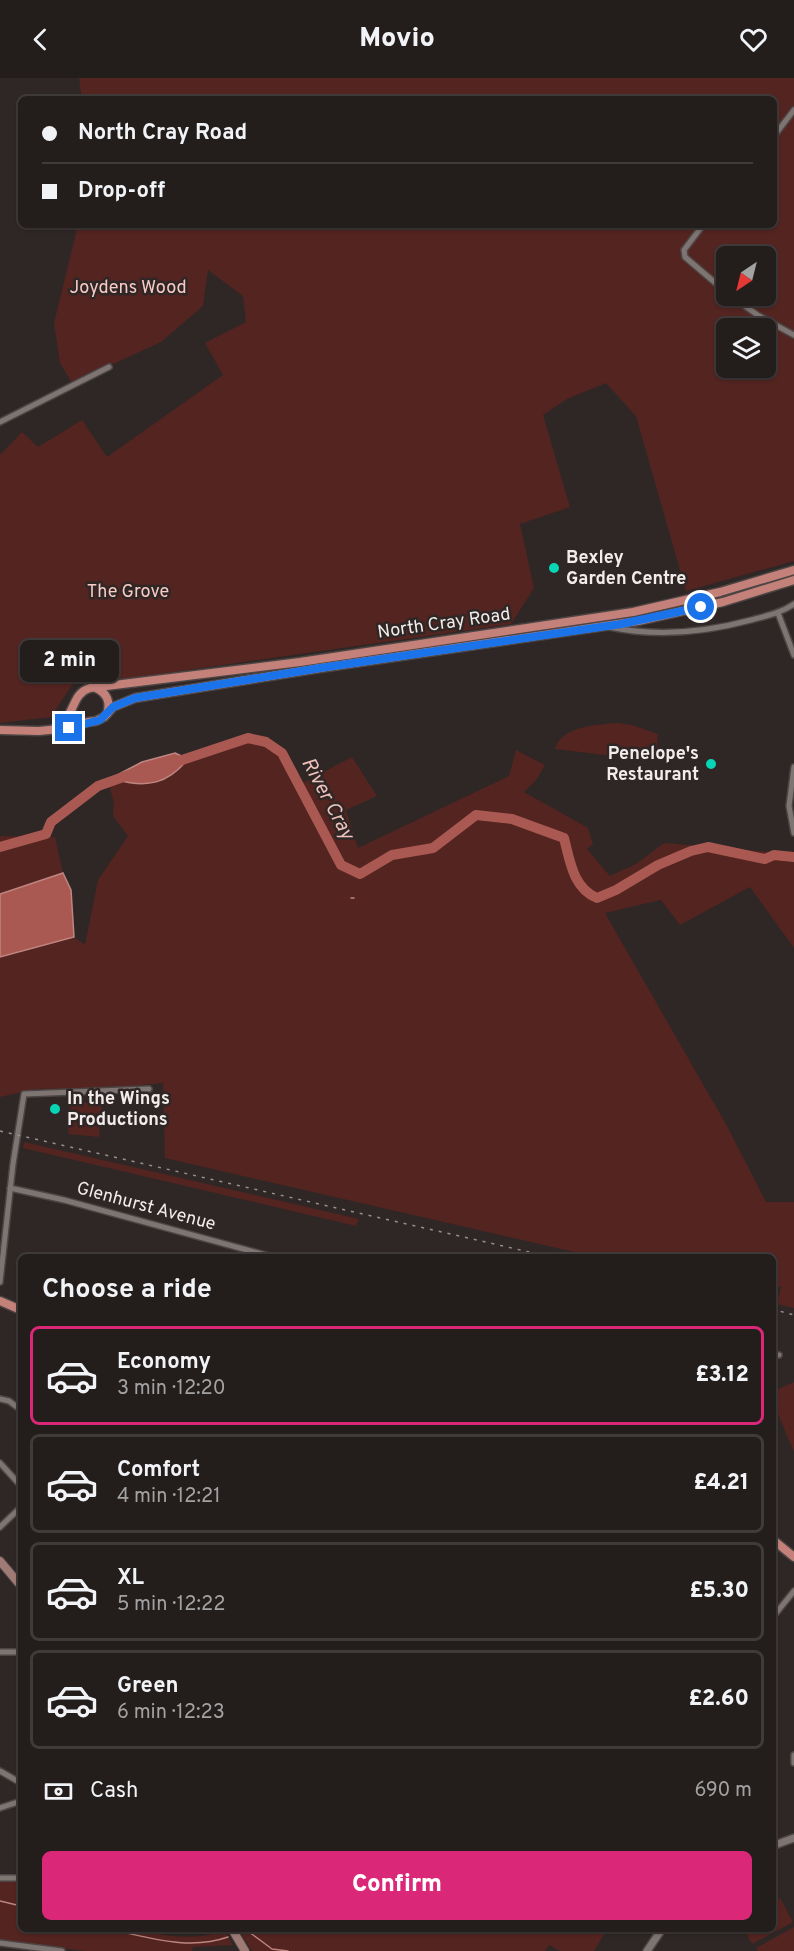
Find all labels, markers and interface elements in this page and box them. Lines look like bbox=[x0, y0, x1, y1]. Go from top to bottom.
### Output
text: Movio bbox=[359, 22, 435, 56]
icon: back bbox=[24, 23, 57, 56]
icon: heart bbox=[737, 23, 770, 56]
text: North Cray Road bbox=[78, 120, 247, 147]
text: Drop-off bbox=[78, 178, 165, 205]
north arrow bbox=[716, 246, 776, 306]
map controls bbox=[716, 246, 776, 378]
park label: Joydens Wood bbox=[69, 277, 187, 300]
button: layers bbox=[716, 318, 776, 378]
place label: Bexley Garden Centre bbox=[566, 547, 686, 591]
marker: Bexley Garden Centre bbox=[547, 561, 561, 575]
park label: The Grove bbox=[87, 581, 169, 604]
route start bbox=[687, 593, 714, 620]
street label: North Cray Road bbox=[376, 603, 512, 645]
callout: 2 min bbox=[20, 641, 118, 683]
text: 2 min bbox=[43, 648, 96, 674]
route end bbox=[55, 714, 82, 741]
place label: Penelope's Restaurant bbox=[606, 743, 699, 787]
water label: River Cray bbox=[294, 753, 360, 846]
marker: Penelope's Restaurant bbox=[704, 757, 718, 771]
place label: In the Wings Productions bbox=[67, 1088, 170, 1132]
marker: In the Wings Productions bbox=[48, 1102, 62, 1116]
street label: Glenhurst Avenue bbox=[74, 1177, 218, 1237]
text: Choose a ride bbox=[42, 1273, 212, 1307]
icon: car bbox=[45, 1349, 99, 1403]
text: Economy bbox=[117, 1349, 211, 1376]
text: £3.12 bbox=[695, 1362, 749, 1389]
text: 3 min · 12:20 bbox=[117, 1376, 226, 1402]
icon: car bbox=[45, 1457, 99, 1511]
text: Comfort bbox=[117, 1457, 200, 1484]
text: £4.21 bbox=[693, 1470, 749, 1497]
text: 4 min · 12:21 bbox=[117, 1484, 221, 1510]
icon: car bbox=[45, 1565, 99, 1619]
text: XL bbox=[117, 1565, 144, 1592]
text: £5.30 bbox=[689, 1578, 749, 1605]
text: 5 min · 12:22 bbox=[117, 1592, 225, 1618]
icon: car bbox=[45, 1673, 99, 1727]
text: Green bbox=[117, 1673, 179, 1700]
text: £2.60 bbox=[689, 1686, 749, 1713]
text: 6 min · 12:23 bbox=[117, 1700, 225, 1726]
icon: cash bbox=[42, 1775, 75, 1808]
text: Cash bbox=[90, 1778, 139, 1805]
text: 690 m bbox=[695, 1778, 752, 1804]
button: Confirm bbox=[42, 1851, 752, 1920]

